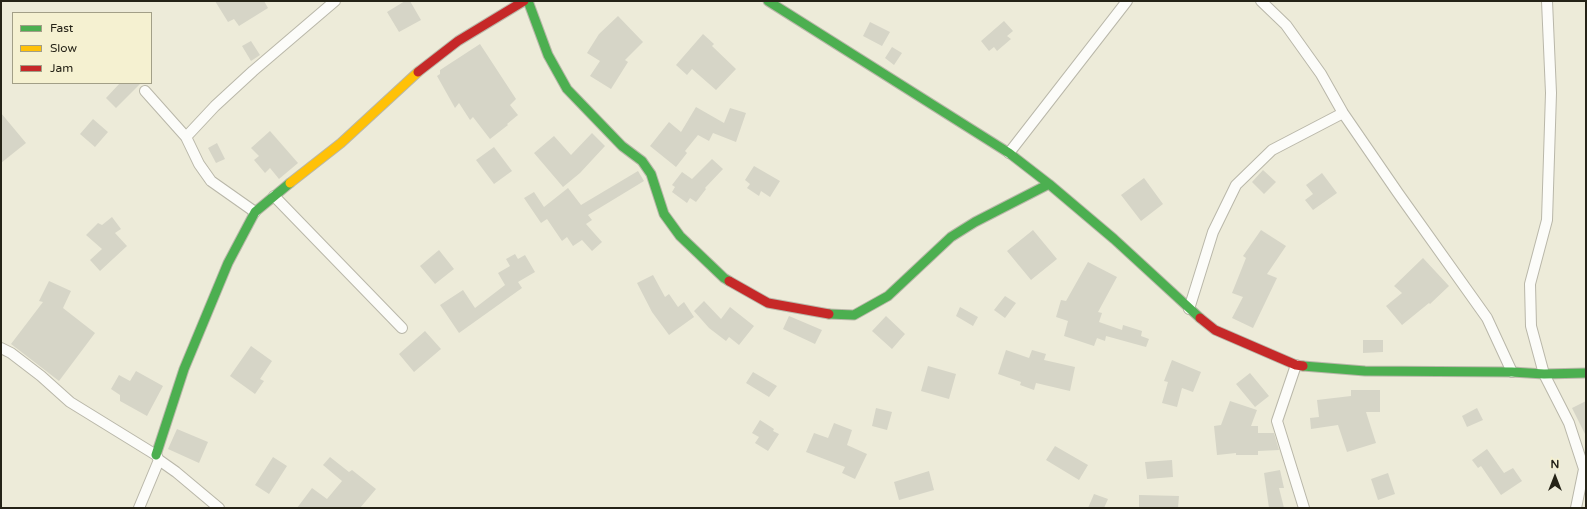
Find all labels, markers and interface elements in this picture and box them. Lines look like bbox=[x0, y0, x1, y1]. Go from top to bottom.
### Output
legend bbox=[12, 12, 152, 84]
text: Fast bbox=[50, 21, 73, 35]
text: Slow bbox=[50, 41, 77, 55]
text: Jam bbox=[50, 61, 73, 75]
north arrow bbox=[1535, 457, 1575, 497]
text: N bbox=[1551, 458, 1559, 471]

